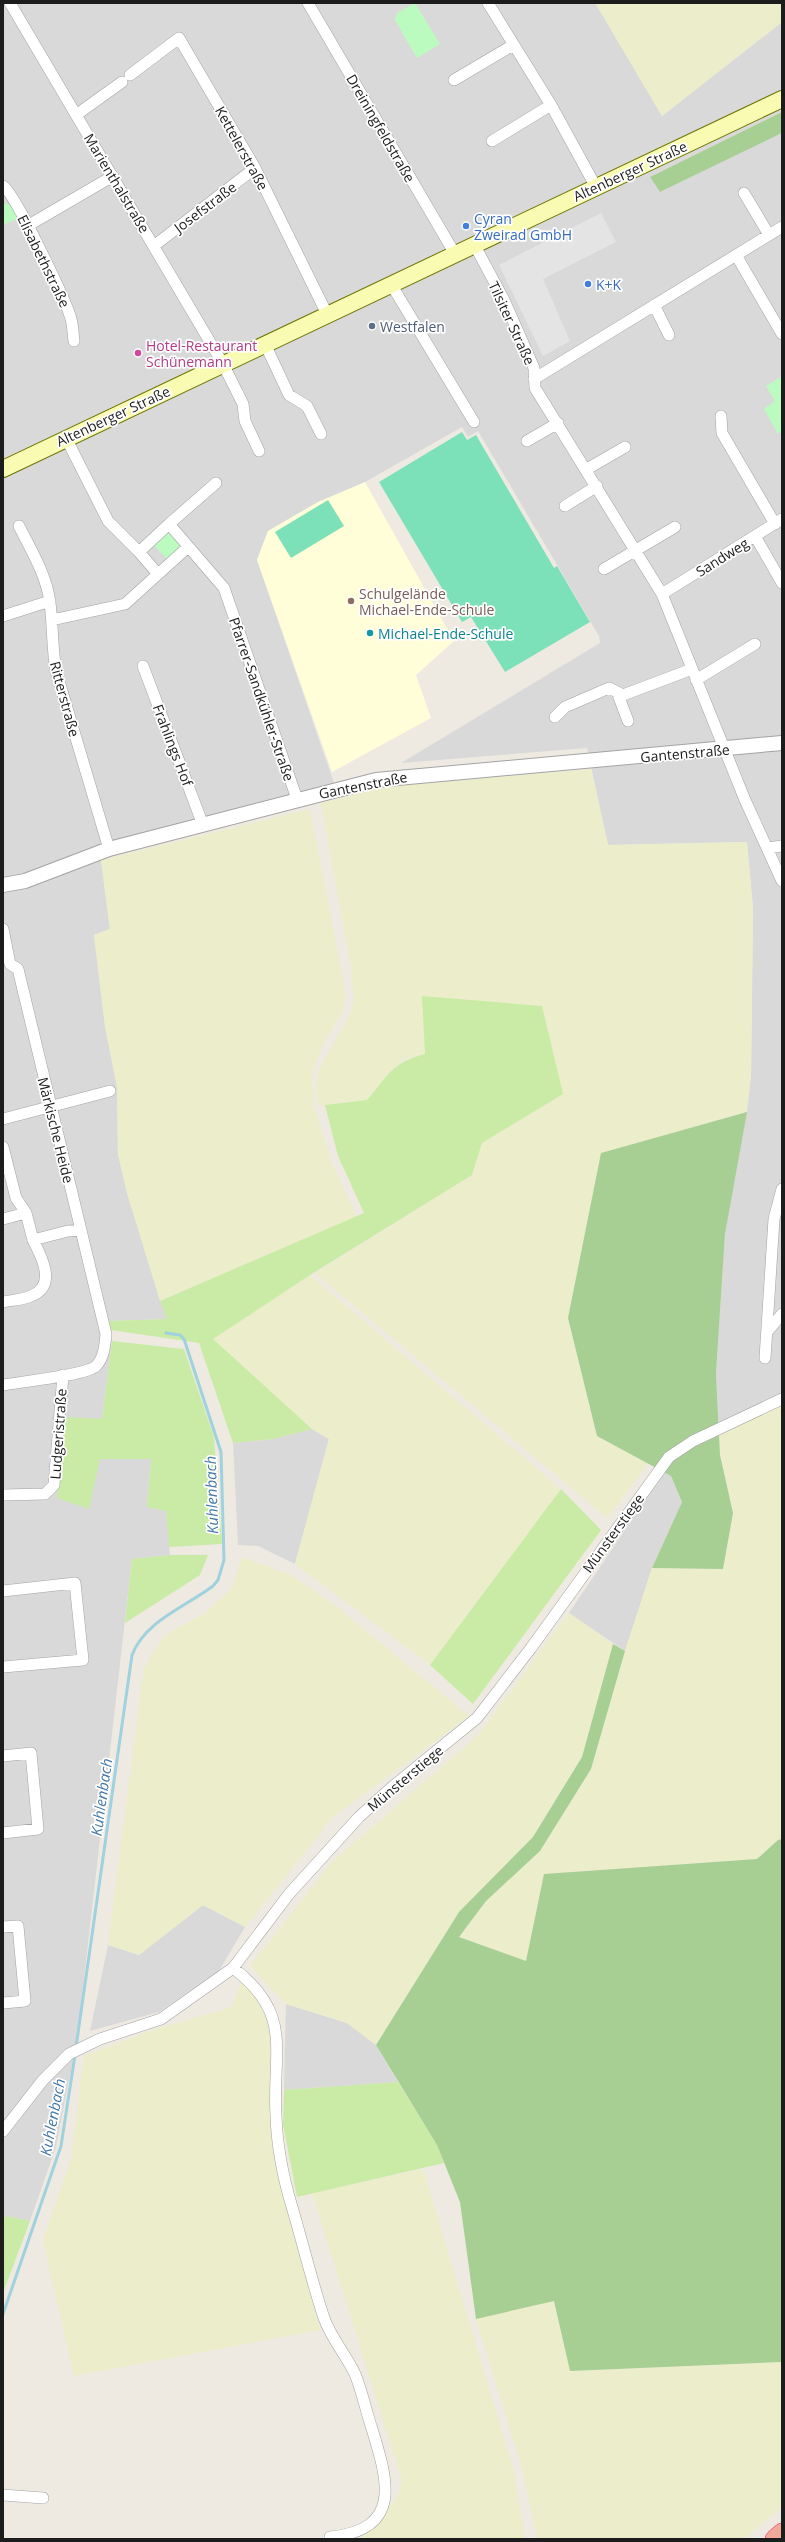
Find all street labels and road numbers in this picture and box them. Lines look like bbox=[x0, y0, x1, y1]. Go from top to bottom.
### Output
street label: Dreiningfeldstraße bbox=[342, 70, 420, 186]
street label: Kettelerstraße bbox=[211, 103, 273, 193]
street label: Marienthalstraße bbox=[80, 130, 154, 236]
street label: Altenberger Straße bbox=[570, 136, 690, 206]
street label: Josefstraße bbox=[168, 177, 240, 238]
street label: Elisabethstraße bbox=[13, 211, 75, 311]
street label: Tilsiter Straße bbox=[484, 278, 540, 368]
street label: Altenberger Straße bbox=[53, 381, 173, 451]
street label: Sandweg bbox=[692, 533, 752, 581]
street label: Pfarrer-Sandkühler-Straße bbox=[225, 615, 299, 784]
street label: Ritterstraße bbox=[46, 659, 84, 739]
street label: Frahlings Hof bbox=[149, 701, 198, 790]
street label: Gantenstraße bbox=[639, 740, 731, 766]
street label: Gantenstraße bbox=[317, 767, 409, 803]
street label: Märkische Heide bbox=[34, 1075, 78, 1185]
street label: Ludgeristraße bbox=[45, 1388, 71, 1480]
street label: Münsterstiege bbox=[578, 1489, 648, 1576]
street label: Münsterstiege bbox=[363, 1741, 447, 1815]

